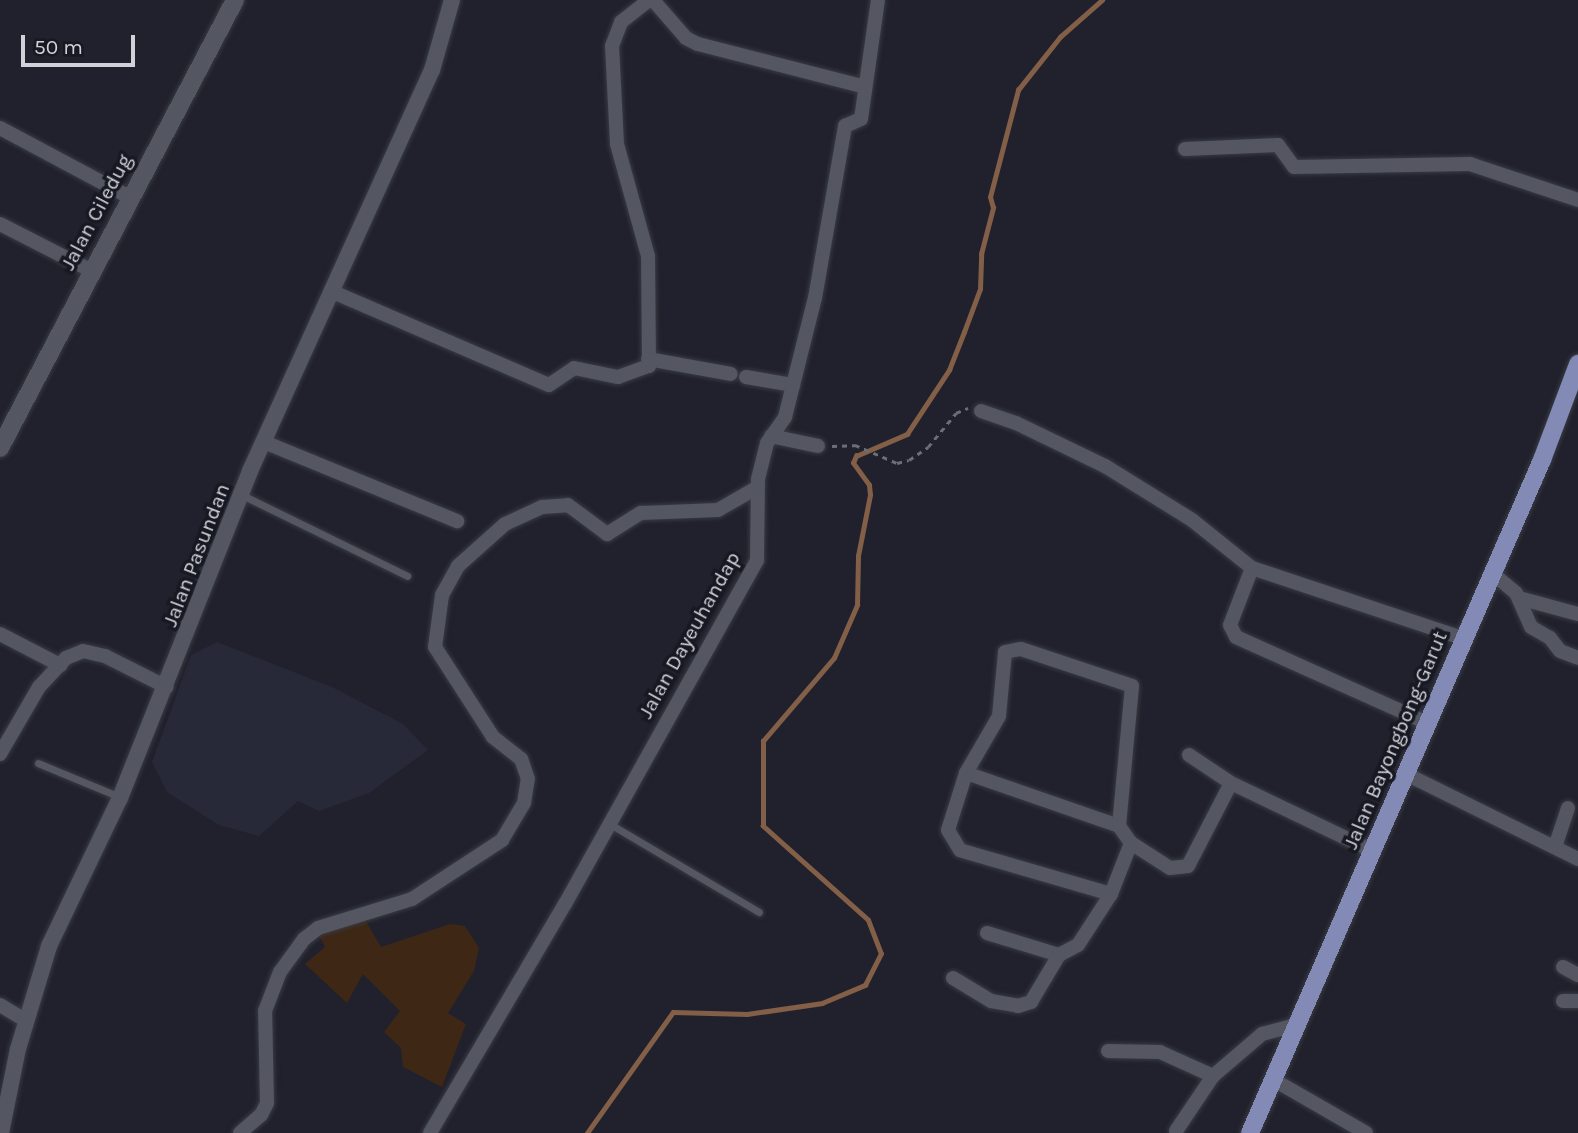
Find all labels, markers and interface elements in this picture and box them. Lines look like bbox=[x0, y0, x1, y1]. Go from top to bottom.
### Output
scale bar bbox=[24, 21, 138, 65]
text: 50 m bbox=[34, 35, 83, 59]
street label: Jalan Ciledug bbox=[55, 150, 137, 274]
street label: Jalan Pasundan bbox=[157, 480, 235, 630]
street label: Jalan Dayeuhandap bbox=[633, 547, 745, 723]
street label: Jalan Bayongbong-Garut bbox=[1338, 627, 1452, 853]

